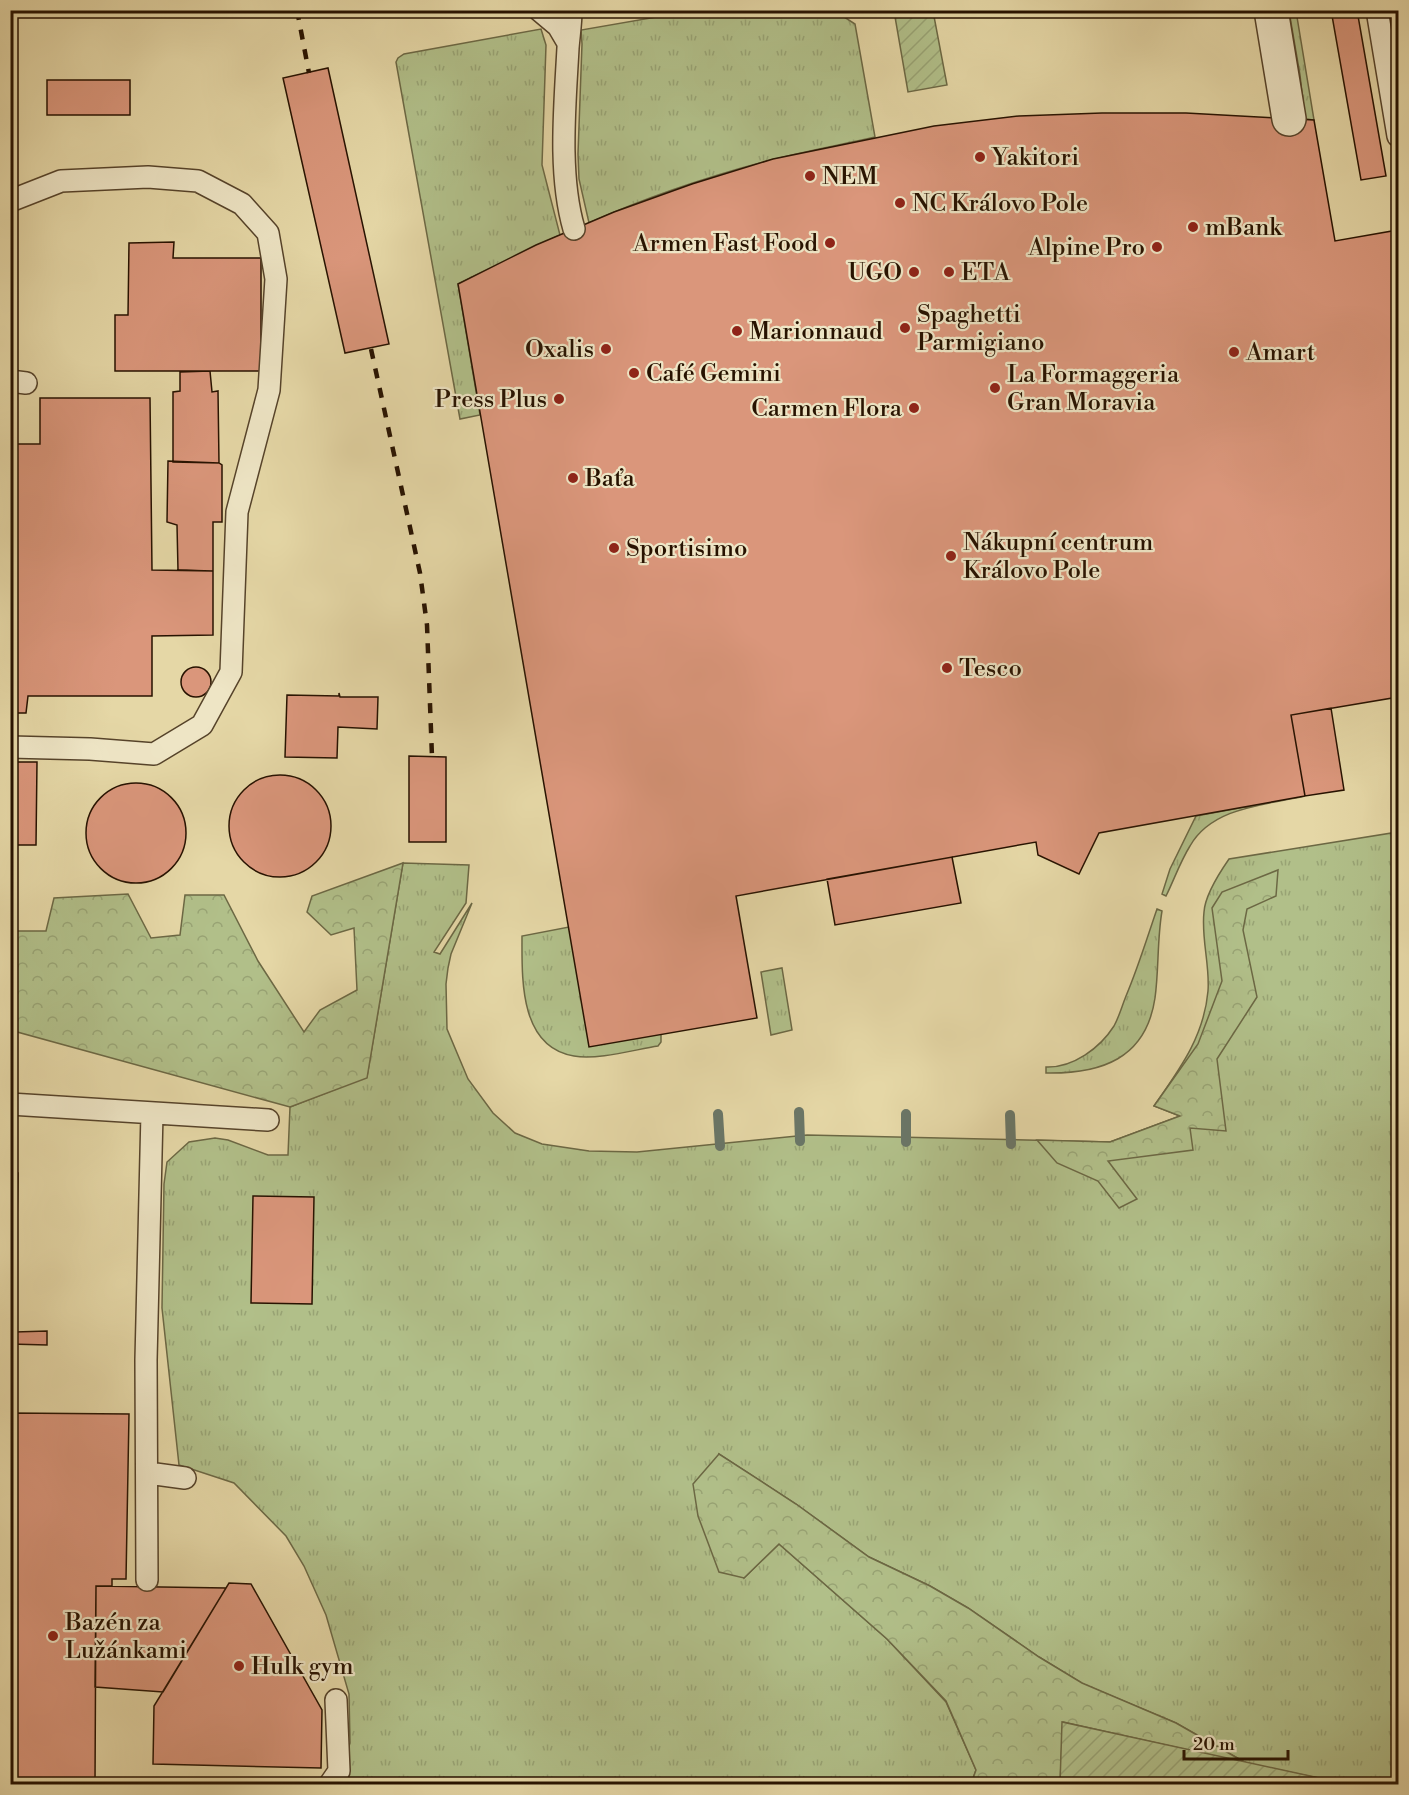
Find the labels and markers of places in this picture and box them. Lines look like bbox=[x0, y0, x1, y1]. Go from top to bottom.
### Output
place label: Yakitori bbox=[990, 143, 1079, 173]
marker: Yakitori bbox=[973, 150, 987, 164]
place label: NEM bbox=[822, 162, 878, 192]
marker: NEM bbox=[803, 169, 817, 183]
place label: NC Královo Pole bbox=[912, 189, 1088, 219]
marker: NC Královo Pole bbox=[893, 196, 907, 210]
place label: mBank bbox=[1205, 213, 1283, 243]
marker: mBank bbox=[1186, 220, 1200, 234]
place label: Armen Fast Food bbox=[632, 229, 818, 259]
place label: Alpine Pro bbox=[1027, 233, 1145, 263]
marker: Armen Fast Food bbox=[823, 236, 837, 250]
marker: Alpine Pro bbox=[1150, 240, 1164, 254]
place label: UGO bbox=[848, 258, 902, 288]
place label: ETA bbox=[961, 258, 1011, 288]
marker: UGO bbox=[907, 265, 921, 279]
marker: ETA bbox=[942, 265, 956, 279]
place label: Spaghetti Parmigiano bbox=[917, 300, 1044, 358]
place label: Marionnaud bbox=[749, 317, 883, 347]
marker: Spaghetti Parmigiano bbox=[898, 321, 912, 335]
marker: Marionnaud bbox=[730, 324, 744, 338]
place label: Oxalis bbox=[525, 335, 594, 365]
place label: Amart bbox=[1245, 338, 1316, 368]
marker: Oxalis bbox=[599, 342, 613, 356]
marker: Amart bbox=[1227, 345, 1241, 359]
place label: Café Gemini bbox=[646, 359, 781, 389]
place label: La Formaggeria Gran Moravia bbox=[1007, 360, 1180, 418]
marker: Café Gemini bbox=[627, 366, 641, 380]
marker: La Formaggeria Gran Moravia bbox=[988, 381, 1002, 395]
place label: Press Plus bbox=[435, 385, 547, 415]
marker: Press Plus bbox=[552, 392, 566, 406]
place label: Carmen Flora bbox=[751, 394, 903, 424]
marker: Carmen Flora bbox=[907, 401, 921, 415]
place label: Baťa bbox=[584, 464, 636, 494]
marker: Baťa bbox=[566, 471, 580, 485]
place label: Nákupní centrum Královo Pole bbox=[963, 528, 1153, 586]
place label: Sportisimo bbox=[626, 534, 748, 564]
marker: Sportisimo bbox=[607, 541, 621, 555]
marker: Nákupní centrum Královo Pole bbox=[944, 549, 958, 563]
place label: Tesco bbox=[959, 654, 1022, 684]
marker: Tesco bbox=[940, 661, 954, 675]
place label: Bazén za Lužánkami bbox=[64, 1608, 187, 1666]
marker: Bazén za Lužánkami bbox=[46, 1629, 60, 1643]
place label: Hulk gym bbox=[251, 1652, 354, 1682]
marker: Hulk gym bbox=[232, 1659, 246, 1673]

